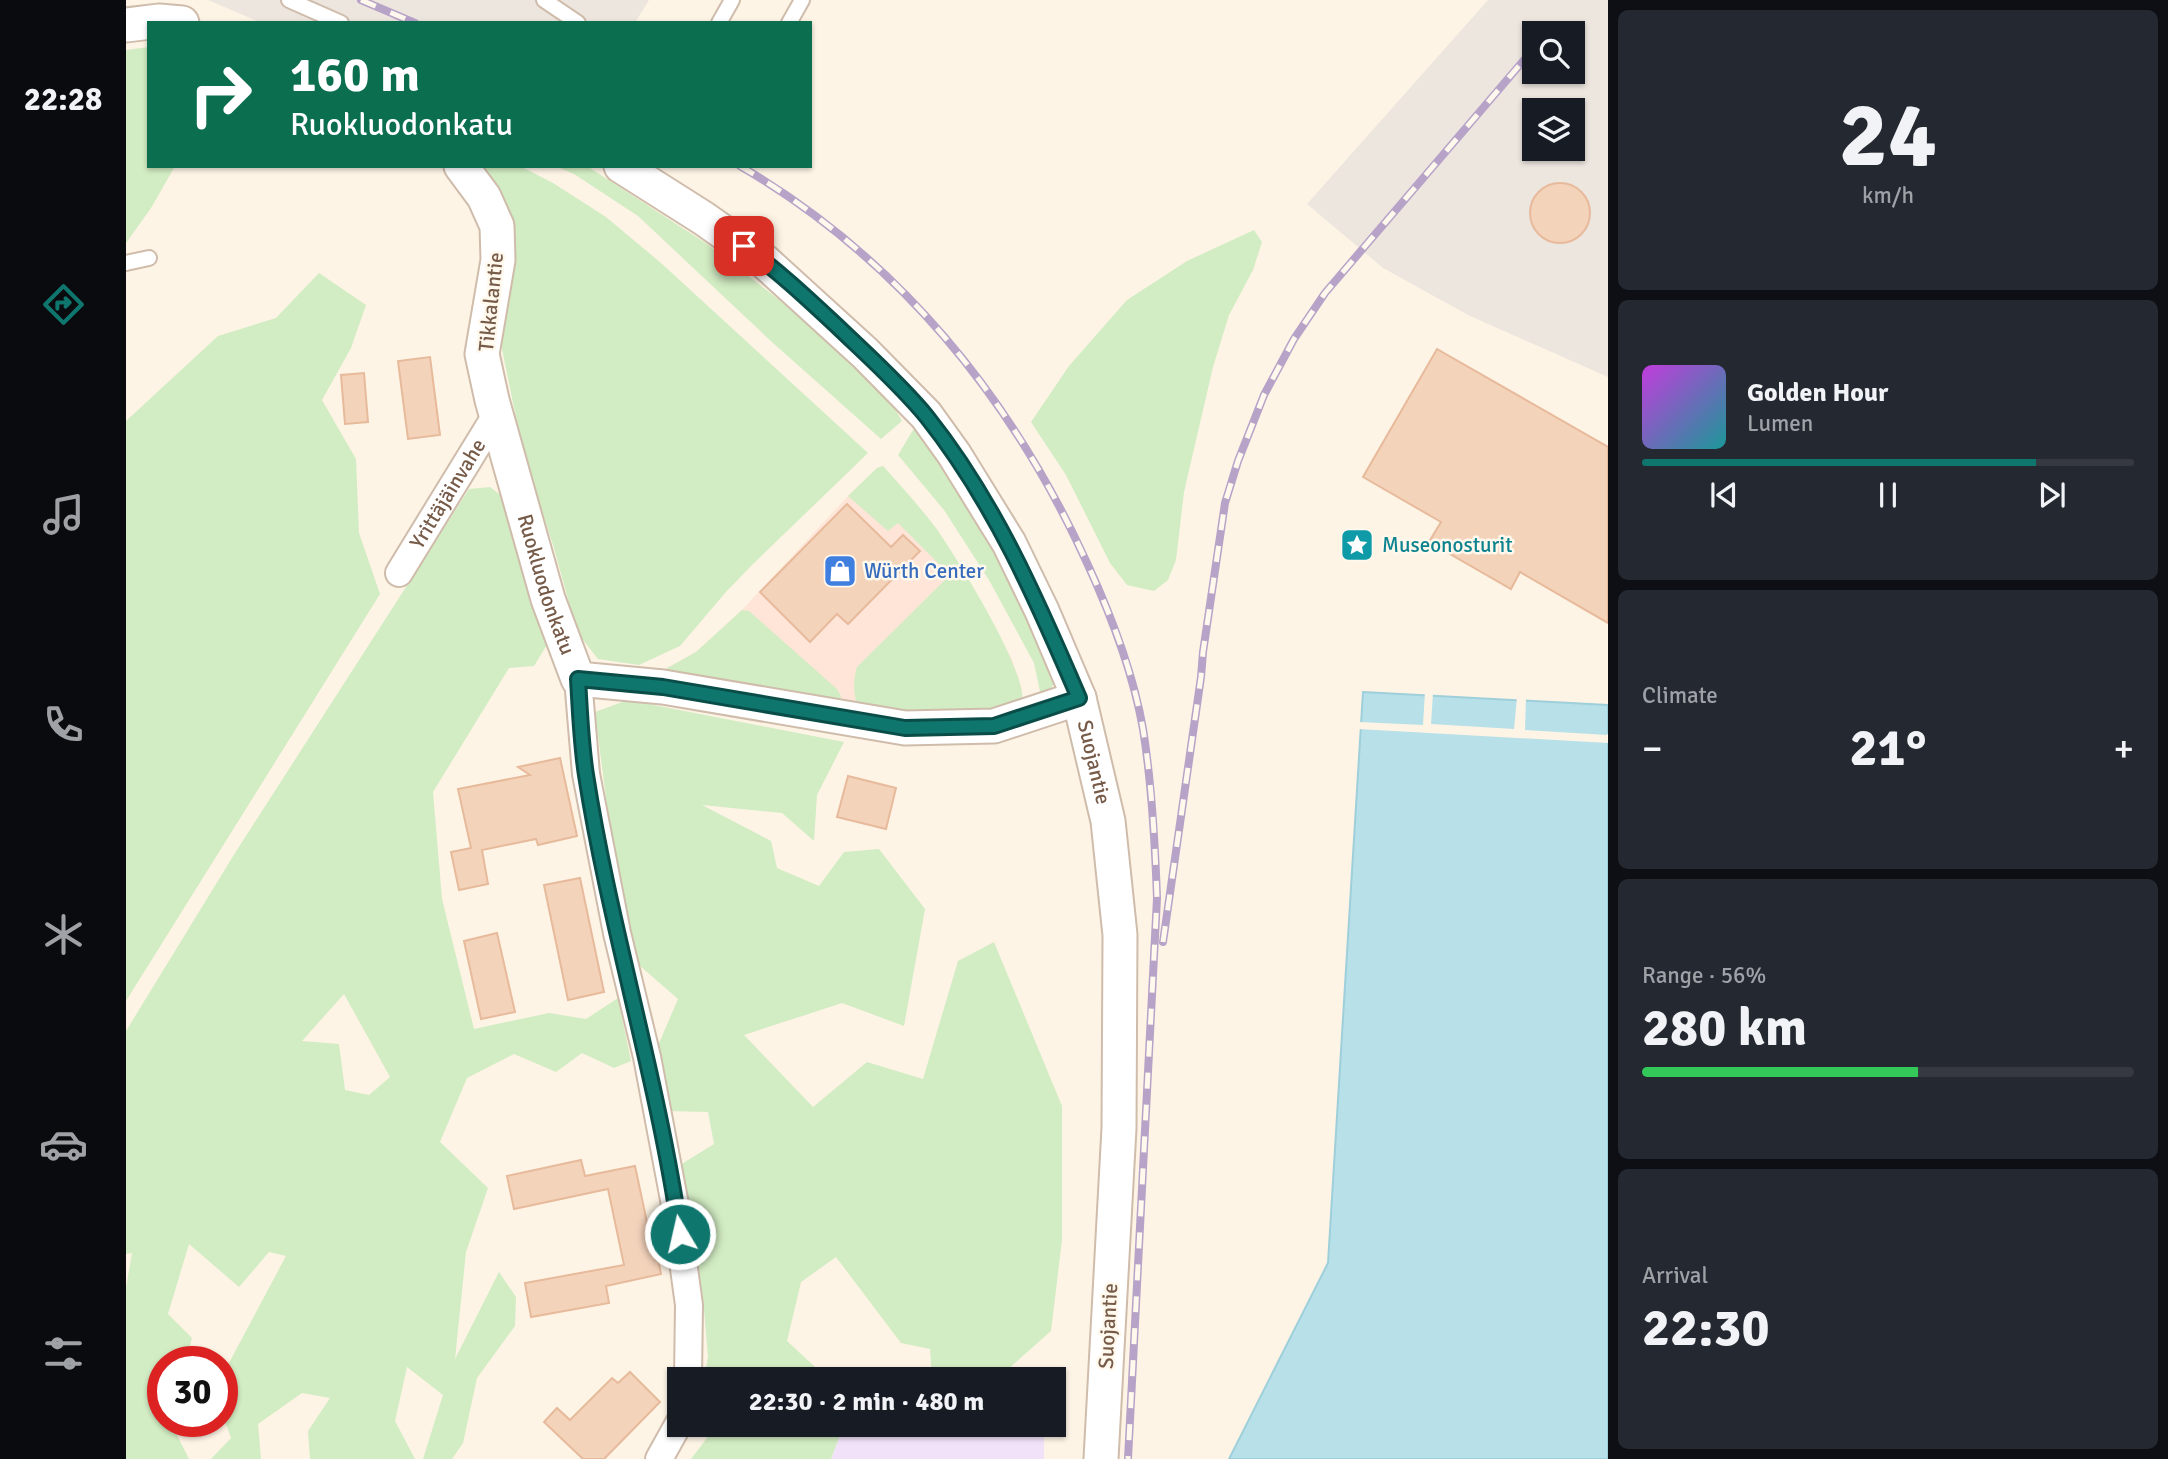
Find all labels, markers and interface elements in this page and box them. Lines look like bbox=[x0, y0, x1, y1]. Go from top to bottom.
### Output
map controls bbox=[1522, 21, 1585, 161]
button: search bbox=[1522, 21, 1585, 84]
text: 160 m bbox=[290, 45, 420, 105]
icon: right bbox=[175, 49, 266, 140]
text: 24 bbox=[1839, 79, 1937, 192]
text: 22:28 bbox=[24, 80, 102, 119]
button: layers bbox=[1522, 98, 1585, 161]
text: Ruokluodonkatu bbox=[290, 105, 513, 144]
text: km/h bbox=[1862, 181, 1914, 210]
pin bbox=[714, 216, 774, 276]
icon: arrive bbox=[725, 227, 763, 265]
street label: Tikkalantie bbox=[473, 251, 509, 353]
icon: directions bbox=[39, 280, 88, 329]
text: Golden Hour bbox=[1747, 377, 1888, 409]
text: Lumen bbox=[1747, 409, 1813, 438]
street label: Yrittäjäinvahe bbox=[404, 434, 491, 554]
icon: previous bbox=[1705, 476, 1743, 514]
icon: pause bbox=[1869, 476, 1907, 514]
icon: next bbox=[2033, 476, 2071, 514]
icon: music bbox=[39, 490, 88, 539]
street label: Ruokluodonkatu bbox=[512, 511, 581, 658]
place icon: Museonosturit bbox=[1338, 526, 1376, 564]
place label: Museonosturit bbox=[1382, 532, 1513, 558]
shop icon: Würth Center bbox=[821, 552, 859, 590]
place label: Würth Center bbox=[864, 558, 984, 584]
text: Climate bbox=[1642, 681, 1718, 710]
icon: phone bbox=[39, 700, 88, 749]
text: 21° bbox=[1850, 716, 1926, 780]
street label: Suojantie bbox=[1072, 717, 1117, 807]
text: − bbox=[1642, 725, 1663, 772]
text: + bbox=[2113, 725, 2134, 772]
icon: climate bbox=[39, 910, 88, 959]
text: Range · 56% bbox=[1642, 961, 1766, 990]
text: 280 km bbox=[1642, 996, 1807, 1060]
icon: car bbox=[39, 1120, 88, 1169]
position arrow bbox=[643, 1197, 717, 1271]
text: Arrival bbox=[1642, 1261, 1708, 1290]
street label: Suojantie bbox=[1093, 1283, 1123, 1369]
text: 22:30 bbox=[1642, 1296, 1770, 1360]
icon: filters bbox=[39, 1329, 88, 1378]
speed limit sign: 30 bbox=[147, 1346, 238, 1437]
text: 22:30 · 2 min · 480 m bbox=[749, 1386, 984, 1418]

